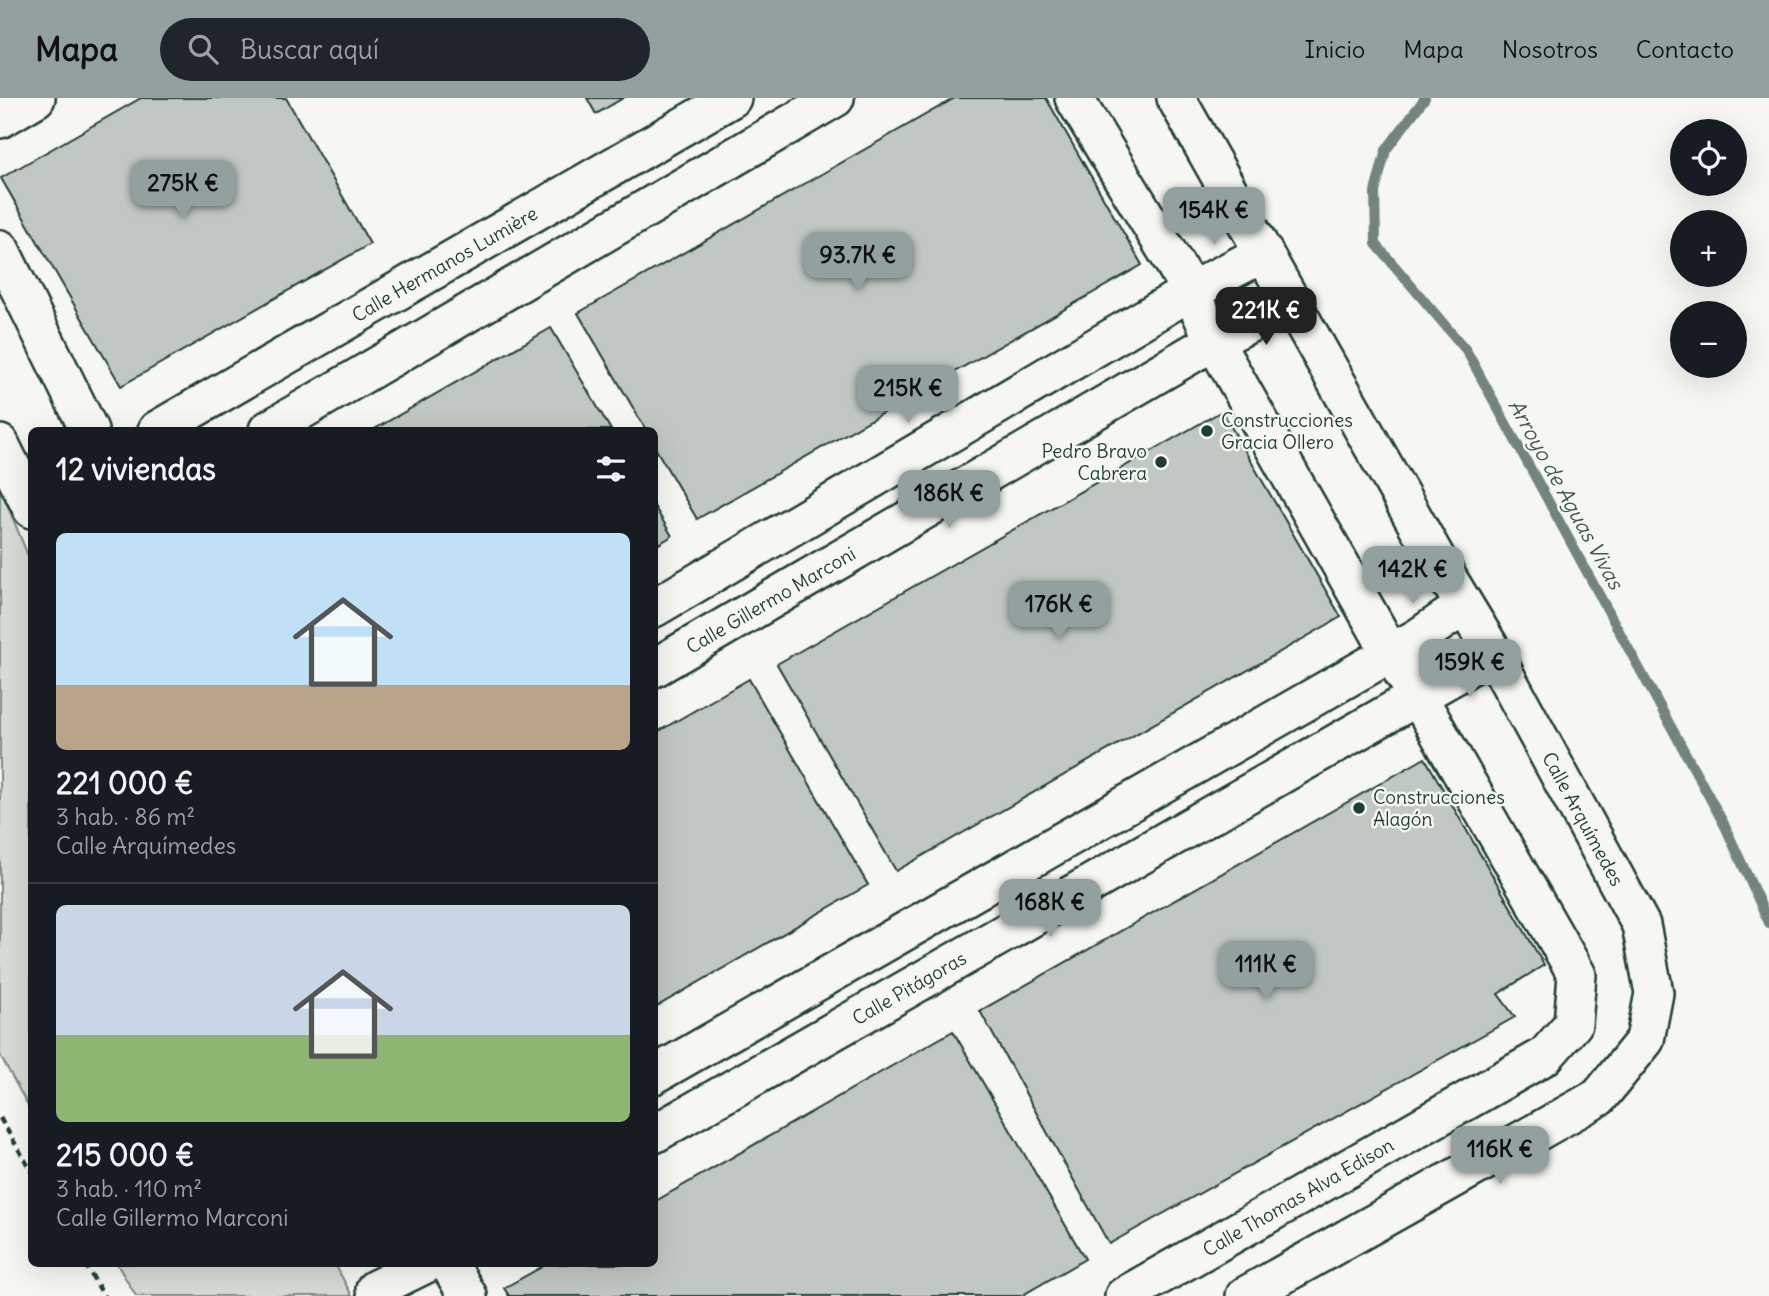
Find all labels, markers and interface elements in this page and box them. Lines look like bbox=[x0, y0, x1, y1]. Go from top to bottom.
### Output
search box bbox=[160, 18, 650, 81]
text: Mapa bbox=[35, 28, 118, 70]
icon: search bbox=[184, 30, 222, 68]
text: Buscar aquí bbox=[240, 33, 379, 66]
text: Inicio bbox=[1305, 34, 1365, 64]
text: Mapa bbox=[1403, 34, 1464, 64]
text: Nosotros bbox=[1502, 34, 1598, 64]
text: Contacto bbox=[1636, 34, 1734, 64]
map controls bbox=[1670, 119, 1747, 378]
button: locate bbox=[1670, 119, 1747, 196]
pin: 275K € bbox=[126, 160, 240, 220]
text: 275K € bbox=[147, 168, 219, 197]
pin: 154K € bbox=[1157, 188, 1271, 247]
text: 154K € bbox=[1179, 195, 1249, 224]
street label: Calle Hermanos Lumière bbox=[347, 201, 542, 327]
button: + bbox=[1670, 210, 1747, 287]
pin: 93.7K € bbox=[793, 232, 923, 292]
text: 93.7K € bbox=[820, 240, 896, 269]
pin: 221K € bbox=[1209, 288, 1323, 347]
text: 221K € bbox=[1232, 295, 1300, 324]
button: − bbox=[1670, 301, 1747, 378]
pin: 215K € bbox=[851, 366, 965, 425]
text: 215K € bbox=[873, 373, 943, 402]
water label: Arroyo de Aguas Vivas bbox=[1503, 394, 1630, 595]
place label: Construcciones Gracia Ollero bbox=[1221, 408, 1353, 454]
marker: Construcciones Gracia Ollero bbox=[1199, 423, 1215, 439]
place label: Pedro Bravo Cabrera bbox=[1041, 439, 1147, 485]
text: 12 viviendas bbox=[56, 450, 216, 488]
icon: filters bbox=[592, 450, 630, 488]
marker: Pedro Bravo Cabrera bbox=[1153, 454, 1169, 470]
pin: 186K € bbox=[892, 470, 1006, 530]
text: 186K € bbox=[914, 478, 984, 507]
street label: Calle Gillermo Marconi bbox=[682, 541, 860, 659]
pin: 142K € bbox=[1356, 546, 1470, 606]
text: 142K € bbox=[1378, 554, 1448, 583]
icon: home bbox=[280, 579, 406, 705]
pin: 176K € bbox=[1002, 582, 1116, 641]
text: 176K € bbox=[1025, 589, 1093, 618]
pin: 159K € bbox=[1413, 640, 1527, 699]
text: 159K € bbox=[1435, 647, 1505, 676]
street label: Calle Arquímedes bbox=[1537, 748, 1629, 890]
text: 221 000 € bbox=[56, 764, 194, 802]
place label: Construcciones Alagón bbox=[1373, 785, 1505, 831]
marker: Construcciones Alagón bbox=[1351, 800, 1367, 816]
text: 3 hab. · 86 m² bbox=[56, 802, 195, 831]
text: Calle Arquímedes bbox=[56, 831, 236, 860]
pin: 168K € bbox=[993, 880, 1107, 939]
text: 168K € bbox=[1015, 887, 1085, 916]
pin: 111K € bbox=[1209, 942, 1323, 1001]
street label: Calle Pitágoras bbox=[848, 946, 971, 1030]
text: 111K € bbox=[1235, 949, 1297, 978]
icon: home bbox=[280, 951, 406, 1077]
pin: 116K € bbox=[1443, 1126, 1557, 1186]
street label: Calle Thomas Alva Edison bbox=[1198, 1133, 1398, 1261]
text: 116K € bbox=[1467, 1134, 1533, 1163]
text: 215 000 € bbox=[56, 1136, 194, 1174]
text: 3 hab. · 110 m² bbox=[56, 1174, 202, 1203]
text: Calle Gillermo Marconi bbox=[56, 1203, 288, 1232]

